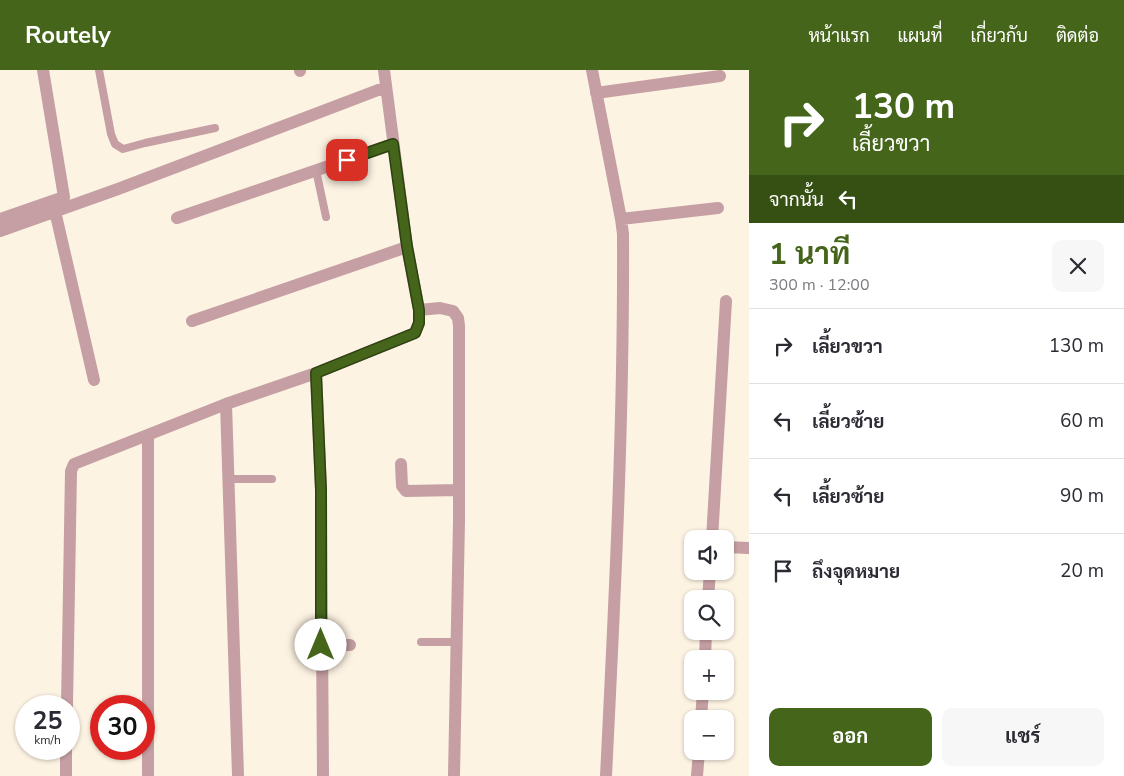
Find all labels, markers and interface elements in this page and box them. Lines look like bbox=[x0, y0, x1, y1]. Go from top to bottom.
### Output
text: Routely bbox=[25, 19, 111, 51]
text: หน้าแรก bbox=[808, 24, 870, 48]
text: แผนที่ bbox=[898, 24, 942, 48]
text: เกี่ยวกับ bbox=[970, 24, 1028, 48]
text: ติดต่อ bbox=[1056, 24, 1099, 48]
text: 130 m bbox=[852, 83, 955, 130]
icon: right bbox=[769, 90, 834, 155]
text: เลี้ยวขวา bbox=[852, 129, 930, 159]
pin bbox=[326, 139, 368, 181]
icon: arrive bbox=[333, 146, 361, 174]
icon: left bbox=[834, 185, 862, 213]
text: จากนั้น bbox=[769, 187, 824, 213]
text: 1 นาที bbox=[769, 234, 850, 275]
button: close bbox=[1052, 240, 1104, 292]
text: 300 m · 12:00 bbox=[769, 274, 870, 296]
icon: right bbox=[769, 332, 797, 360]
text: 130 m bbox=[1049, 333, 1104, 359]
text: เลี้ยวขวา bbox=[812, 334, 883, 360]
icon: left bbox=[769, 407, 797, 435]
text: 60 m bbox=[1060, 408, 1104, 434]
text: เลี้ยวซ้าย bbox=[812, 409, 884, 435]
icon: left bbox=[769, 482, 797, 510]
text: 90 m bbox=[1060, 483, 1104, 509]
text: เลี้ยวซ้าย bbox=[812, 484, 884, 510]
map controls bbox=[684, 530, 734, 760]
button: sound bbox=[684, 530, 734, 580]
icon: arrive bbox=[769, 557, 797, 585]
text: 20 m bbox=[1060, 558, 1104, 584]
text: ถึงจุดหมาย bbox=[812, 559, 900, 585]
button: search bbox=[684, 590, 734, 640]
position arrow bbox=[294, 618, 346, 670]
button: + bbox=[684, 650, 734, 700]
speed limit sign: 30 bbox=[90, 695, 155, 760]
text: 25 bbox=[32, 704, 63, 738]
button: ออก bbox=[769, 708, 932, 766]
button: แชร์ bbox=[942, 708, 1104, 766]
button: − bbox=[684, 710, 734, 760]
text: km/h bbox=[34, 732, 61, 748]

